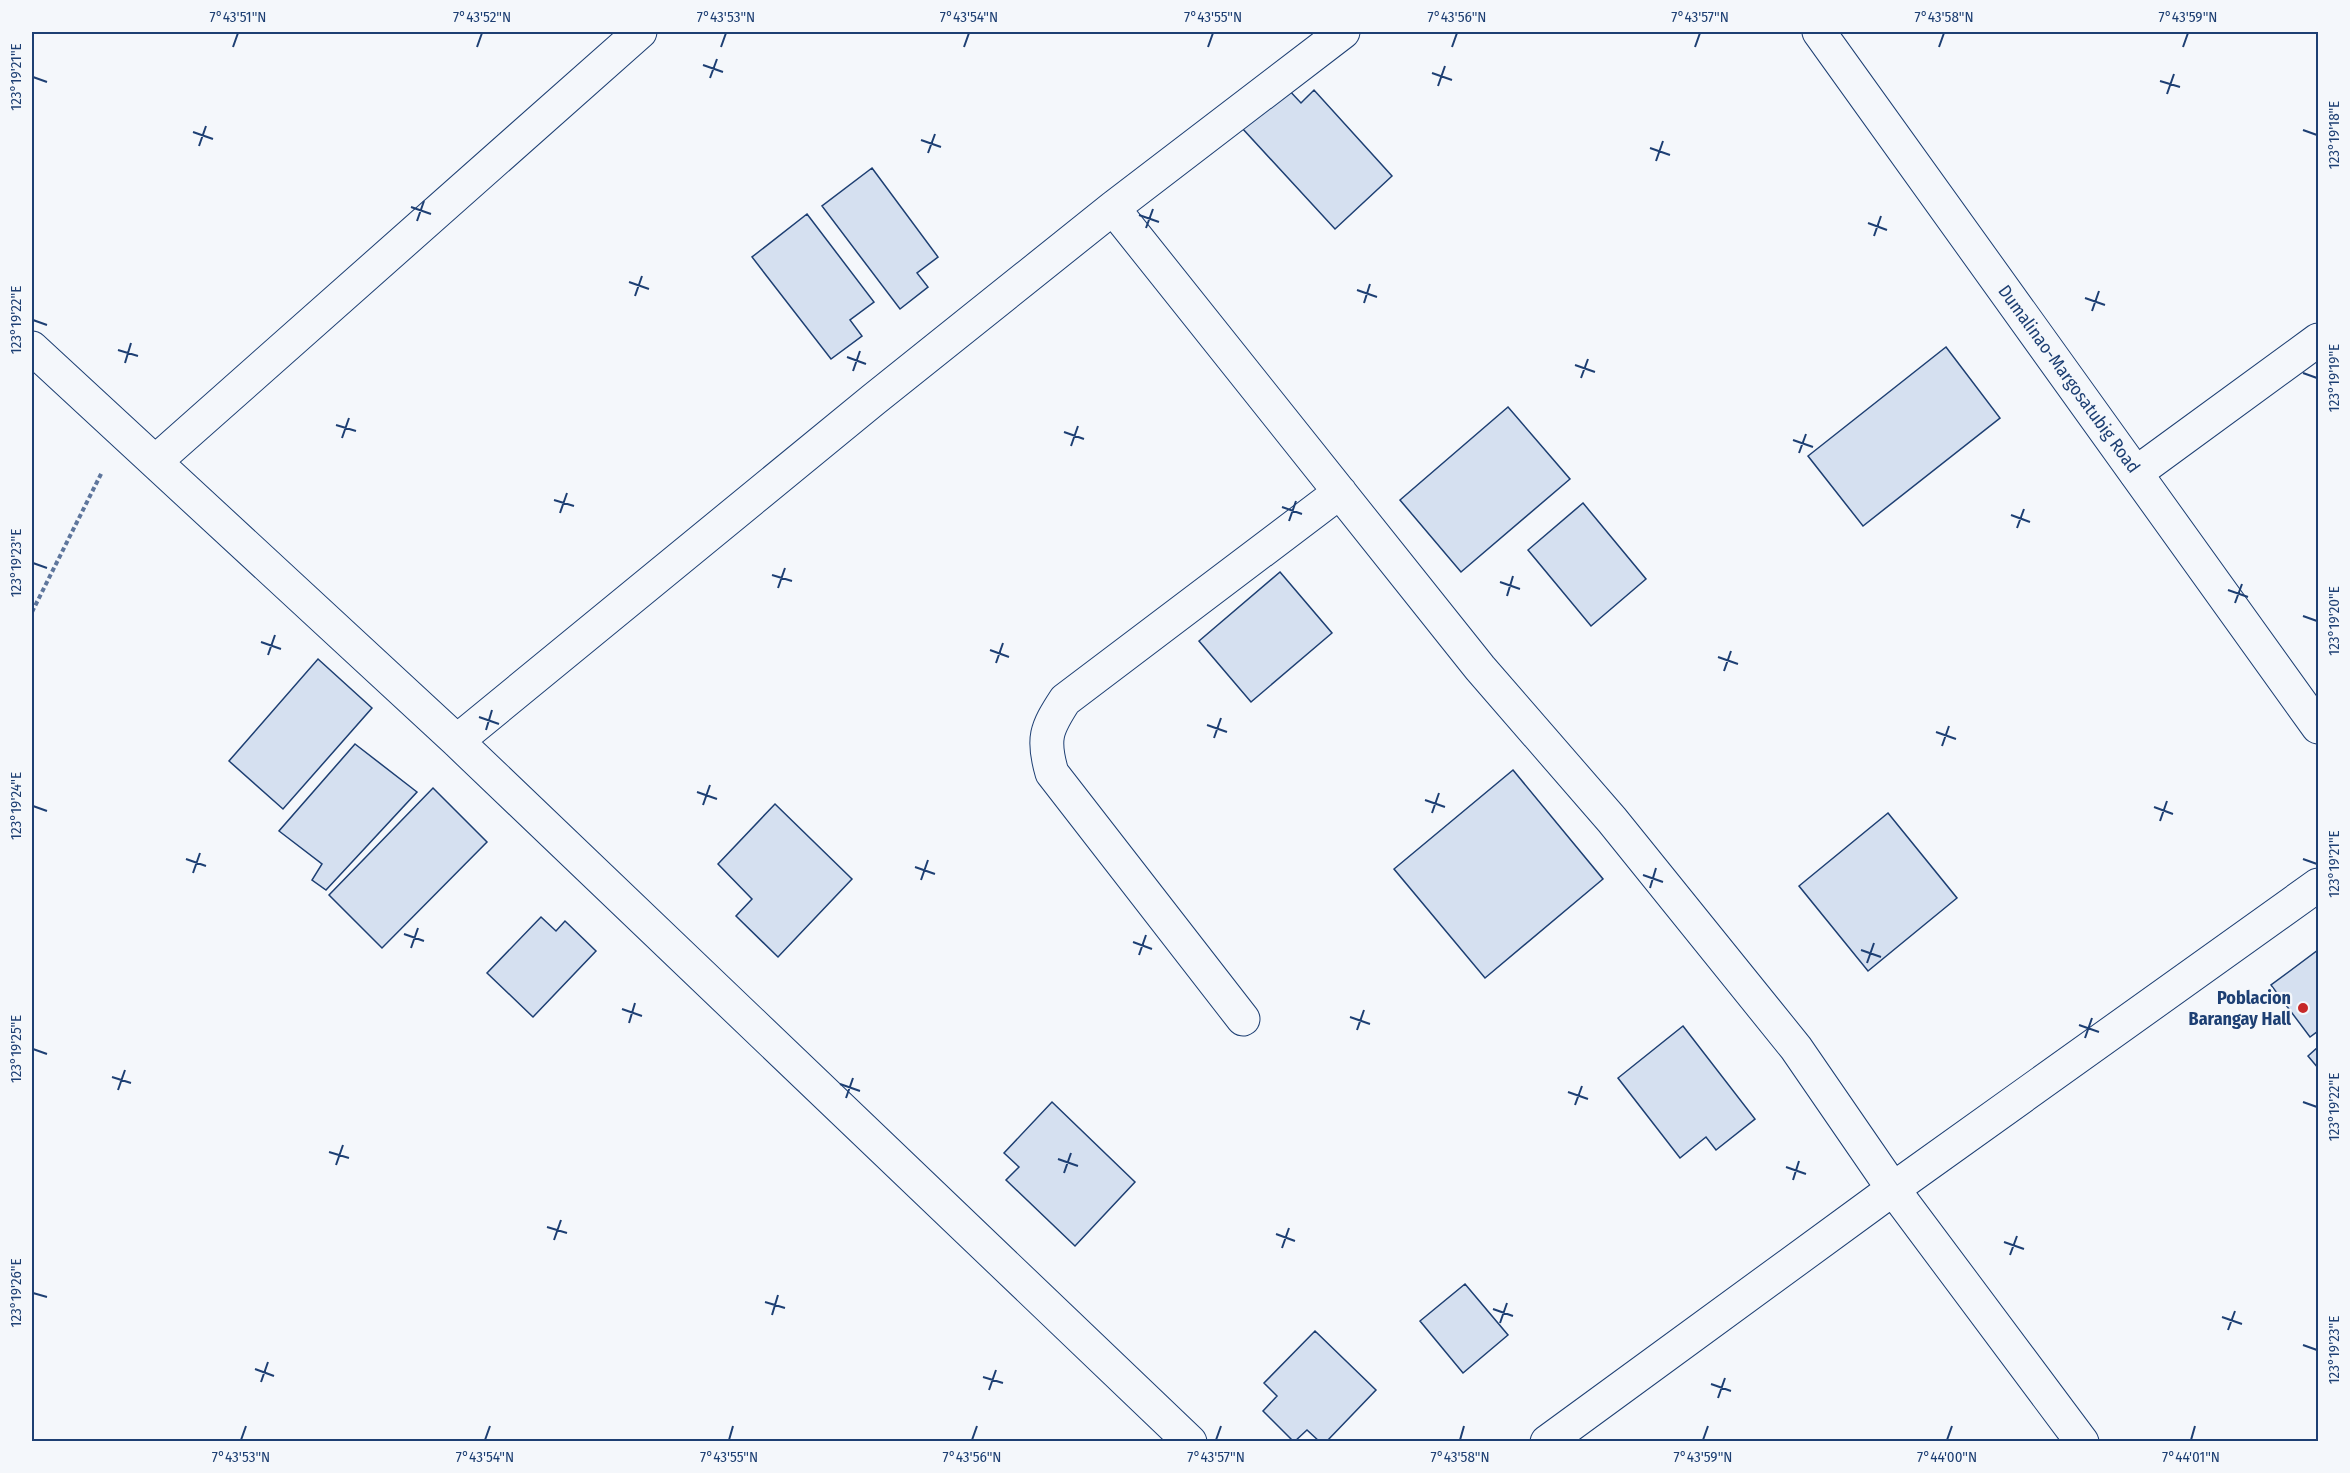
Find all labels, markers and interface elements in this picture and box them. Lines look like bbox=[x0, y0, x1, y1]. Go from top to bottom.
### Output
text: 7°43'51"N bbox=[210, 8, 266, 26]
text: 7°43'52"N bbox=[453, 8, 511, 26]
text: 7°43'53"N bbox=[697, 8, 755, 26]
text: 7°43'54"N bbox=[940, 8, 998, 26]
text: 7°43'55"N bbox=[1184, 8, 1242, 26]
text: 7°43'56"N bbox=[1428, 8, 1486, 26]
text: 7°43'57"N bbox=[1671, 8, 1729, 26]
text: 7°43'58"N bbox=[1914, 8, 1974, 26]
text: 7°43'59"N bbox=[2159, 8, 2217, 26]
text: 123°19'21"E bbox=[7, 43, 25, 111]
text: 123°19'18"E bbox=[2325, 101, 2343, 169]
street label: Dumalinao-Margosatubig Road bbox=[1993, 281, 2145, 477]
text: 123°19'22"E bbox=[7, 286, 25, 354]
text: 123°19'19"E bbox=[2325, 344, 2343, 412]
text: 123°19'23"E bbox=[7, 529, 25, 597]
text: 123°19'20"E bbox=[2325, 586, 2343, 656]
text: 123°19'24"E bbox=[7, 772, 25, 840]
text: 123°19'21"E bbox=[2325, 830, 2343, 898]
place label: Poblacion Barangay Hall bbox=[2189, 987, 2291, 1030]
marker: Poblacion Barangay Hall bbox=[2296, 1001, 2310, 1015]
text: 123°19'25"E bbox=[7, 1015, 25, 1083]
text: 123°19'22"E bbox=[2325, 1073, 2343, 1141]
text: 123°19'26"E bbox=[7, 1259, 25, 1327]
text: 123°19'23"E bbox=[2325, 1316, 2343, 1384]
text: 7°43'53"N bbox=[212, 1448, 270, 1466]
text: 7°43'54"N bbox=[456, 1448, 514, 1466]
text: 7°43'55"N bbox=[700, 1448, 758, 1466]
text: 7°43'56"N bbox=[943, 1448, 1001, 1466]
text: 7°43'57"N bbox=[1187, 1448, 1245, 1466]
text: 7°43'58"N bbox=[1430, 1448, 1490, 1466]
text: 7°43'59"N bbox=[1674, 1448, 1732, 1466]
text: 7°44'00"N bbox=[1917, 1448, 1977, 1466]
text: 7°44'01"N bbox=[2162, 1448, 2220, 1466]

